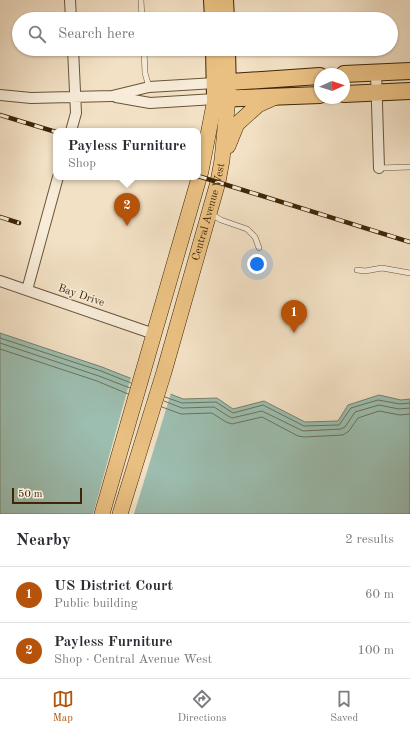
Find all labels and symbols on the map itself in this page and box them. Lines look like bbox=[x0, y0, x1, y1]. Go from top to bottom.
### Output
north arrow bbox=[314, 68, 350, 104]
street label: Central Avenue West bbox=[190, 162, 227, 262]
pin: 2 bbox=[114, 193, 140, 226]
your location bbox=[247, 254, 267, 274]
street label: Bay Drive bbox=[56, 283, 106, 309]
pin: 1 bbox=[281, 300, 307, 333]
scale bar bbox=[12, 486, 82, 505]

